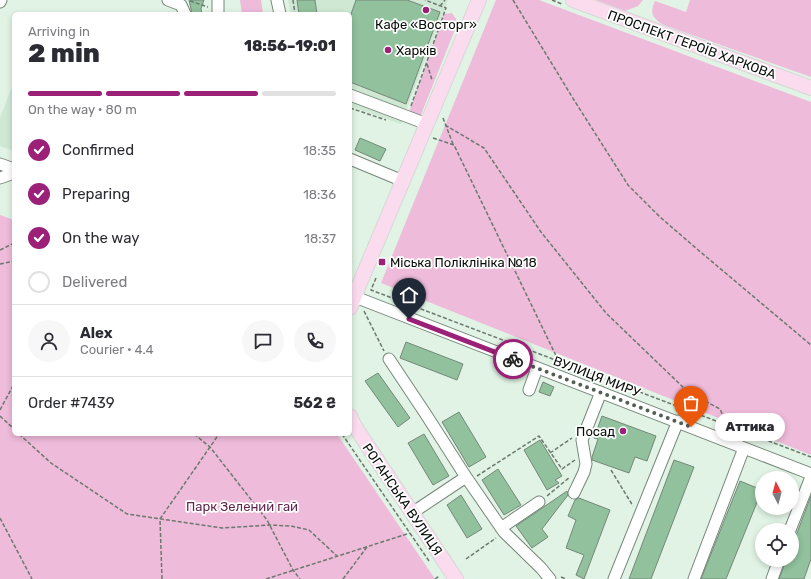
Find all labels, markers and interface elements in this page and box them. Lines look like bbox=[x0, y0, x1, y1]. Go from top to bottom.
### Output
marker: Кафе «Восторг» bbox=[421, 5, 431, 15]
street label: ПРОСПЕКТ ГЕРОЇВ ХАРКОВА bbox=[606, 6, 779, 82]
place label: Кафе «Восторг» bbox=[375, 17, 477, 32]
text: Arriving in bbox=[28, 24, 90, 39]
text: 18:56–19:01 bbox=[244, 37, 336, 55]
text: 2 min bbox=[28, 38, 100, 69]
place label: Харків bbox=[396, 43, 437, 58]
marker: Харків bbox=[383, 45, 393, 55]
text: On the way · 80 m bbox=[28, 102, 137, 117]
icon: check bbox=[28, 139, 50, 161]
text: Confirmed bbox=[62, 141, 134, 159]
text: 18:35 bbox=[303, 143, 336, 158]
icon: check bbox=[28, 183, 50, 205]
text: Preparing bbox=[62, 185, 130, 203]
text: 18:36 bbox=[303, 187, 336, 202]
icon: check bbox=[28, 227, 50, 249]
text: On the way bbox=[62, 229, 140, 247]
text: 18:37 bbox=[304, 231, 336, 246]
place label: Міська Поліклініка №18 bbox=[390, 255, 537, 270]
marker: Міська Поліклініка №18 bbox=[377, 257, 387, 267]
text: Delivered bbox=[62, 273, 127, 291]
pin bbox=[392, 278, 426, 319]
icon: home bbox=[398, 284, 420, 306]
button: person bbox=[28, 320, 70, 362]
button: chat bbox=[242, 320, 284, 362]
button: phone bbox=[294, 320, 336, 362]
text: Alex bbox=[80, 324, 113, 342]
courier bbox=[493, 339, 533, 379]
text: Courier · 4.4 bbox=[80, 342, 154, 357]
icon: bike bbox=[502, 348, 524, 370]
street label: ВУЛИЦЯ МИРУ bbox=[551, 353, 643, 400]
pin bbox=[674, 386, 708, 427]
icon: bag bbox=[680, 392, 702, 414]
text: Order #7439 bbox=[28, 394, 115, 412]
text: 562 ₴ bbox=[293, 394, 336, 412]
callout: Аттика bbox=[715, 413, 785, 441]
text: Аттика bbox=[726, 419, 774, 434]
place label: Посад bbox=[576, 424, 615, 439]
marker: Посад bbox=[618, 426, 628, 436]
street label: РОГАНСЬКА ВУЛИЦЯ bbox=[360, 441, 446, 558]
north arrow bbox=[755, 471, 799, 515]
map controls bbox=[755, 471, 799, 567]
park label: Парк Зелений гай bbox=[186, 499, 298, 514]
button: locate bbox=[755, 523, 799, 567]

